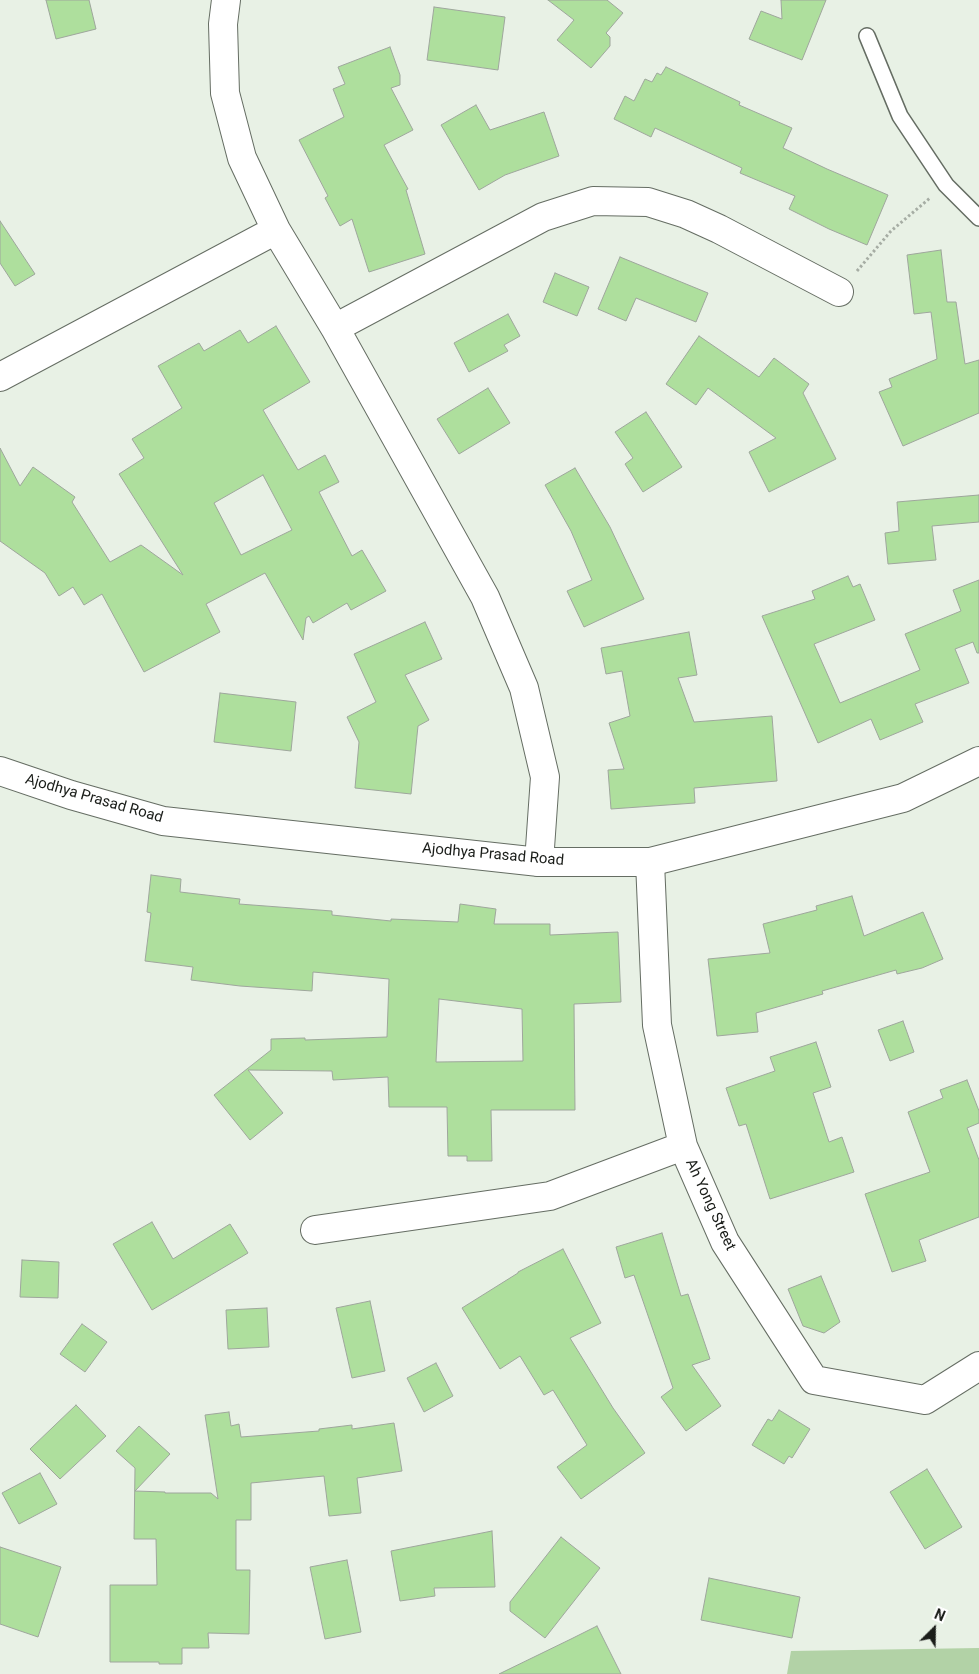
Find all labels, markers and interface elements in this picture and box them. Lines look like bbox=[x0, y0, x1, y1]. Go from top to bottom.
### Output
street label: Ajodhya Prasad Road bbox=[23, 771, 165, 827]
street label: Ajodhya Prasad Road bbox=[421, 840, 565, 870]
street label: Ah Yong Street bbox=[681, 1156, 739, 1254]
north arrow bbox=[909, 1604, 959, 1654]
text: N bbox=[932, 1606, 948, 1624]

